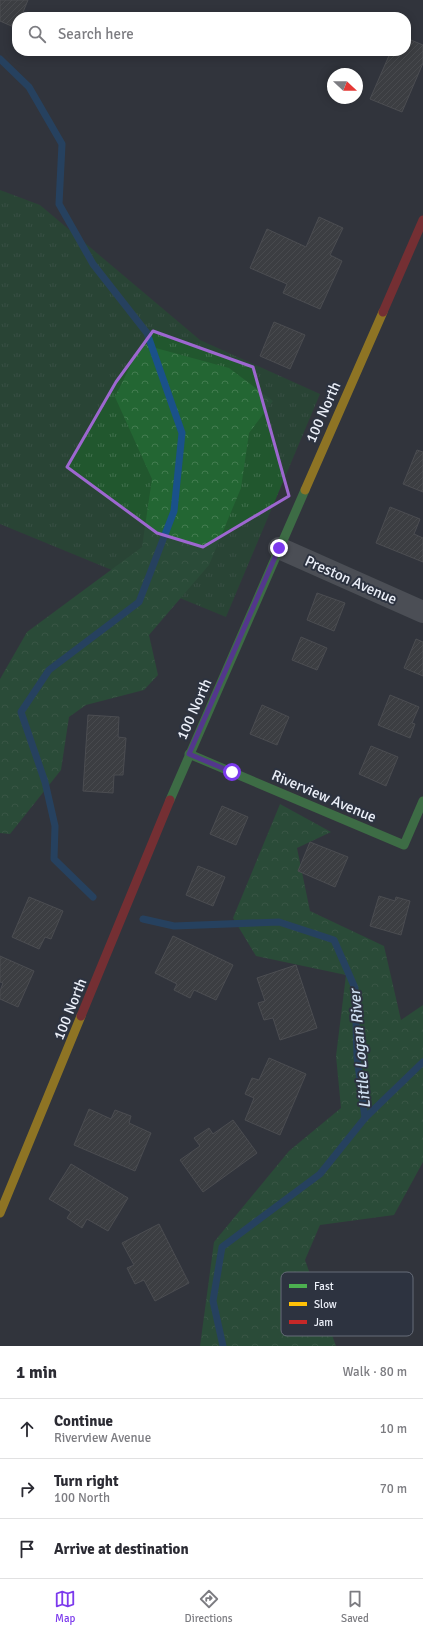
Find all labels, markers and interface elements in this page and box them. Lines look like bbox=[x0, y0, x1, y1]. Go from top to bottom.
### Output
search box bbox=[12, 12, 411, 56]
icon: search bbox=[26, 23, 48, 45]
text: Search here bbox=[58, 25, 134, 43]
north arrow bbox=[327, 68, 363, 104]
street label: 100 North bbox=[302, 379, 344, 445]
route end bbox=[270, 539, 288, 557]
street label: Preston Avenue bbox=[302, 552, 400, 608]
street label: 100 North bbox=[173, 676, 215, 742]
route start bbox=[223, 763, 241, 781]
street label: Riverview Avenue bbox=[269, 766, 379, 826]
street label: 100 North bbox=[50, 976, 90, 1042]
water label: Little Logan River bbox=[345, 986, 375, 1109]
legend bbox=[281, 1272, 413, 1336]
text: Fast bbox=[314, 1280, 334, 1293]
text: Slow bbox=[314, 1298, 337, 1311]
text: Jam bbox=[314, 1316, 333, 1329]
text: 1 min bbox=[16, 1362, 57, 1383]
text: Walk · 80 m bbox=[343, 1364, 407, 1380]
text: Continue bbox=[54, 1412, 113, 1430]
icon: ahead bbox=[16, 1418, 38, 1440]
text: 10 m bbox=[380, 1421, 407, 1437]
text: Riverview Avenue bbox=[54, 1430, 151, 1446]
text: Turn right bbox=[54, 1472, 119, 1490]
icon: right bbox=[16, 1478, 38, 1500]
text: 70 m bbox=[380, 1481, 407, 1497]
text: 100 North bbox=[54, 1490, 110, 1506]
icon: arrive bbox=[16, 1538, 38, 1560]
text: Arrive at destination bbox=[54, 1540, 189, 1558]
tab: Map bbox=[54, 1588, 76, 1625]
tab: Directions bbox=[185, 1588, 233, 1625]
tab: Saved bbox=[341, 1588, 369, 1625]

